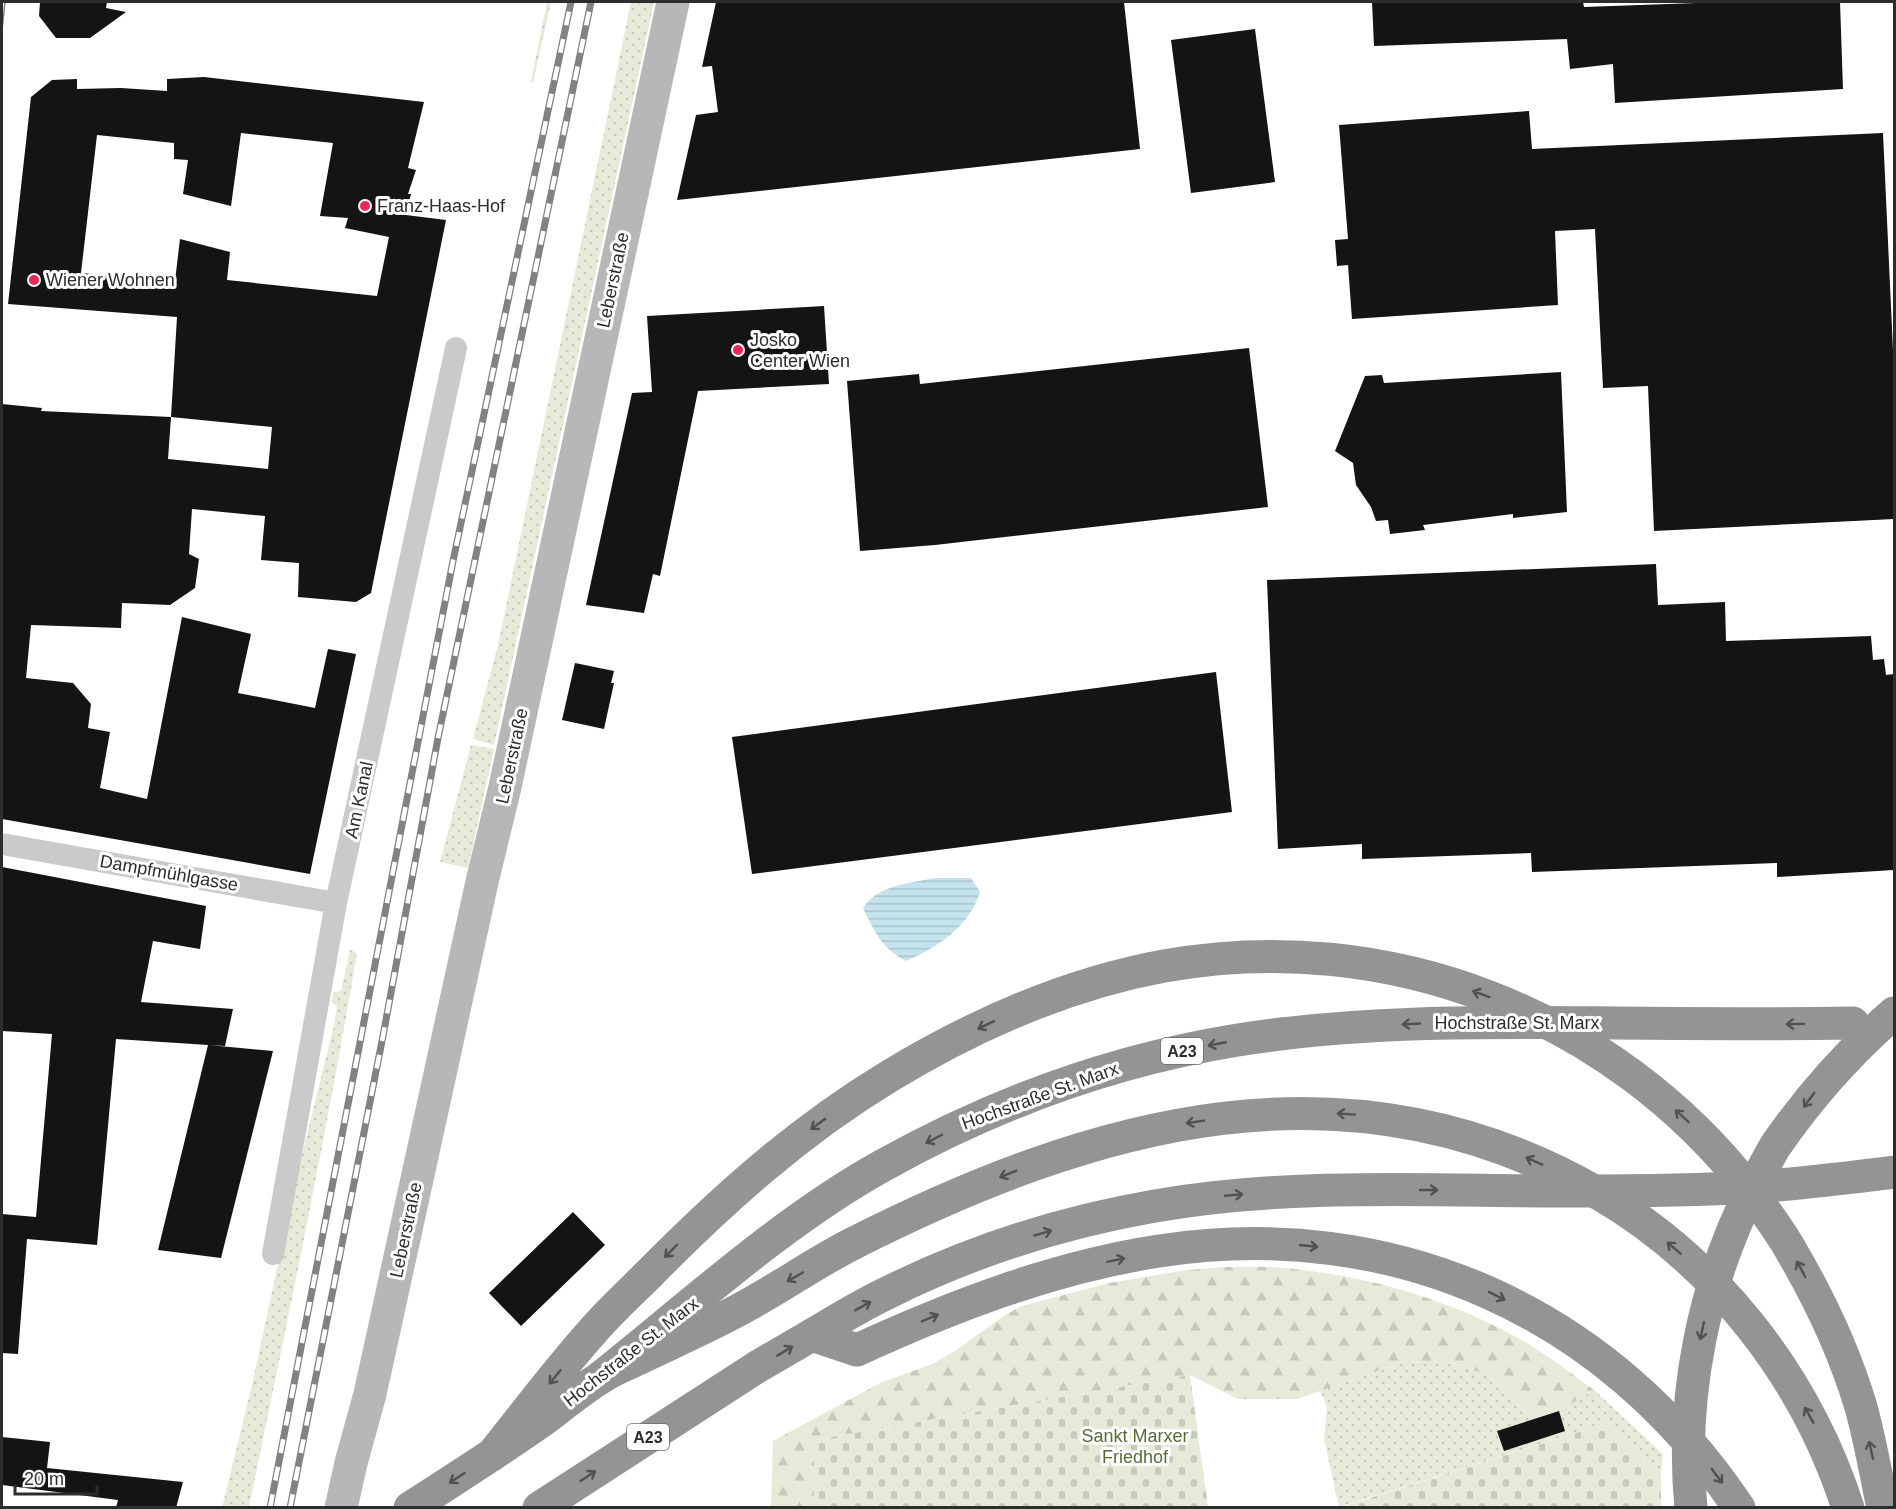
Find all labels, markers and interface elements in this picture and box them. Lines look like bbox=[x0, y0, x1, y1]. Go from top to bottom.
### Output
place label: Franz-Haas-Hof bbox=[377, 196, 506, 216]
marker: Franz-Haas-Hof bbox=[358, 199, 372, 213]
street label: Leberstraße bbox=[593, 230, 633, 330]
place label: Wiener Wohnen bbox=[46, 270, 175, 290]
marker: Wiener Wohnen bbox=[27, 273, 41, 287]
place label: Josko Center Wien bbox=[750, 330, 850, 371]
marker: Josko Center Wien bbox=[731, 343, 745, 357]
street label: Leberstraße bbox=[492, 706, 532, 806]
street label: Am Kanal bbox=[341, 760, 377, 840]
street label: Dampfmühlgasse bbox=[98, 851, 240, 895]
one-way arrow bbox=[1472, 987, 1491, 998]
street label: Hochstraße St. Marx bbox=[1434, 1013, 1600, 1033]
one-way arrow bbox=[1785, 1018, 1805, 1030]
one-way arrow bbox=[1401, 1019, 1421, 1030]
one-way arrow bbox=[978, 1020, 996, 1032]
road number: A23 bbox=[1161, 1038, 1203, 1064]
one-way arrow bbox=[1208, 1039, 1227, 1050]
street label: Hochstraße St. Marx bbox=[959, 1058, 1121, 1134]
one-way arrow bbox=[1803, 1091, 1816, 1107]
one-way arrow bbox=[1337, 1108, 1357, 1119]
one-way arrow bbox=[1674, 1109, 1689, 1123]
one-way arrow bbox=[1186, 1117, 1206, 1128]
one-way arrow bbox=[811, 1118, 827, 1130]
one-way arrow bbox=[925, 1134, 943, 1145]
one-way arrow bbox=[1526, 1155, 1544, 1166]
one-way arrow bbox=[999, 1169, 1017, 1180]
street label: Leberstraße bbox=[386, 1180, 426, 1280]
one-way arrow bbox=[1419, 1184, 1439, 1196]
one-way arrow bbox=[1224, 1189, 1244, 1200]
one-way arrow bbox=[1034, 1227, 1053, 1238]
one-way arrow bbox=[1299, 1241, 1319, 1252]
one-way arrow bbox=[1667, 1241, 1682, 1255]
one-way arrow bbox=[664, 1244, 678, 1259]
one-way arrow bbox=[1106, 1254, 1125, 1265]
one-way arrow bbox=[1795, 1261, 1807, 1278]
one-way arrow bbox=[786, 1272, 804, 1283]
one-way arrow bbox=[1487, 1291, 1505, 1302]
street label: Hochstraße St. Marx bbox=[560, 1293, 702, 1411]
one-way arrow bbox=[854, 1300, 871, 1312]
one-way arrow bbox=[920, 1312, 939, 1323]
one-way arrow bbox=[1695, 1322, 1707, 1341]
one-way arrow bbox=[776, 1345, 793, 1357]
one-way arrow bbox=[549, 1369, 562, 1385]
one-way arrow bbox=[1803, 1407, 1815, 1424]
road number: A23 bbox=[627, 1424, 669, 1450]
park label: Sankt Marxer Friedhof bbox=[1081, 1426, 1189, 1467]
one-way arrow bbox=[1864, 1441, 1876, 1460]
scale bar bbox=[15, 1458, 98, 1496]
one-way arrow bbox=[1710, 1468, 1723, 1484]
text: 20 m bbox=[24, 1469, 64, 1489]
one-way arrow bbox=[579, 1470, 596, 1482]
one-way arrow bbox=[448, 1471, 465, 1484]

